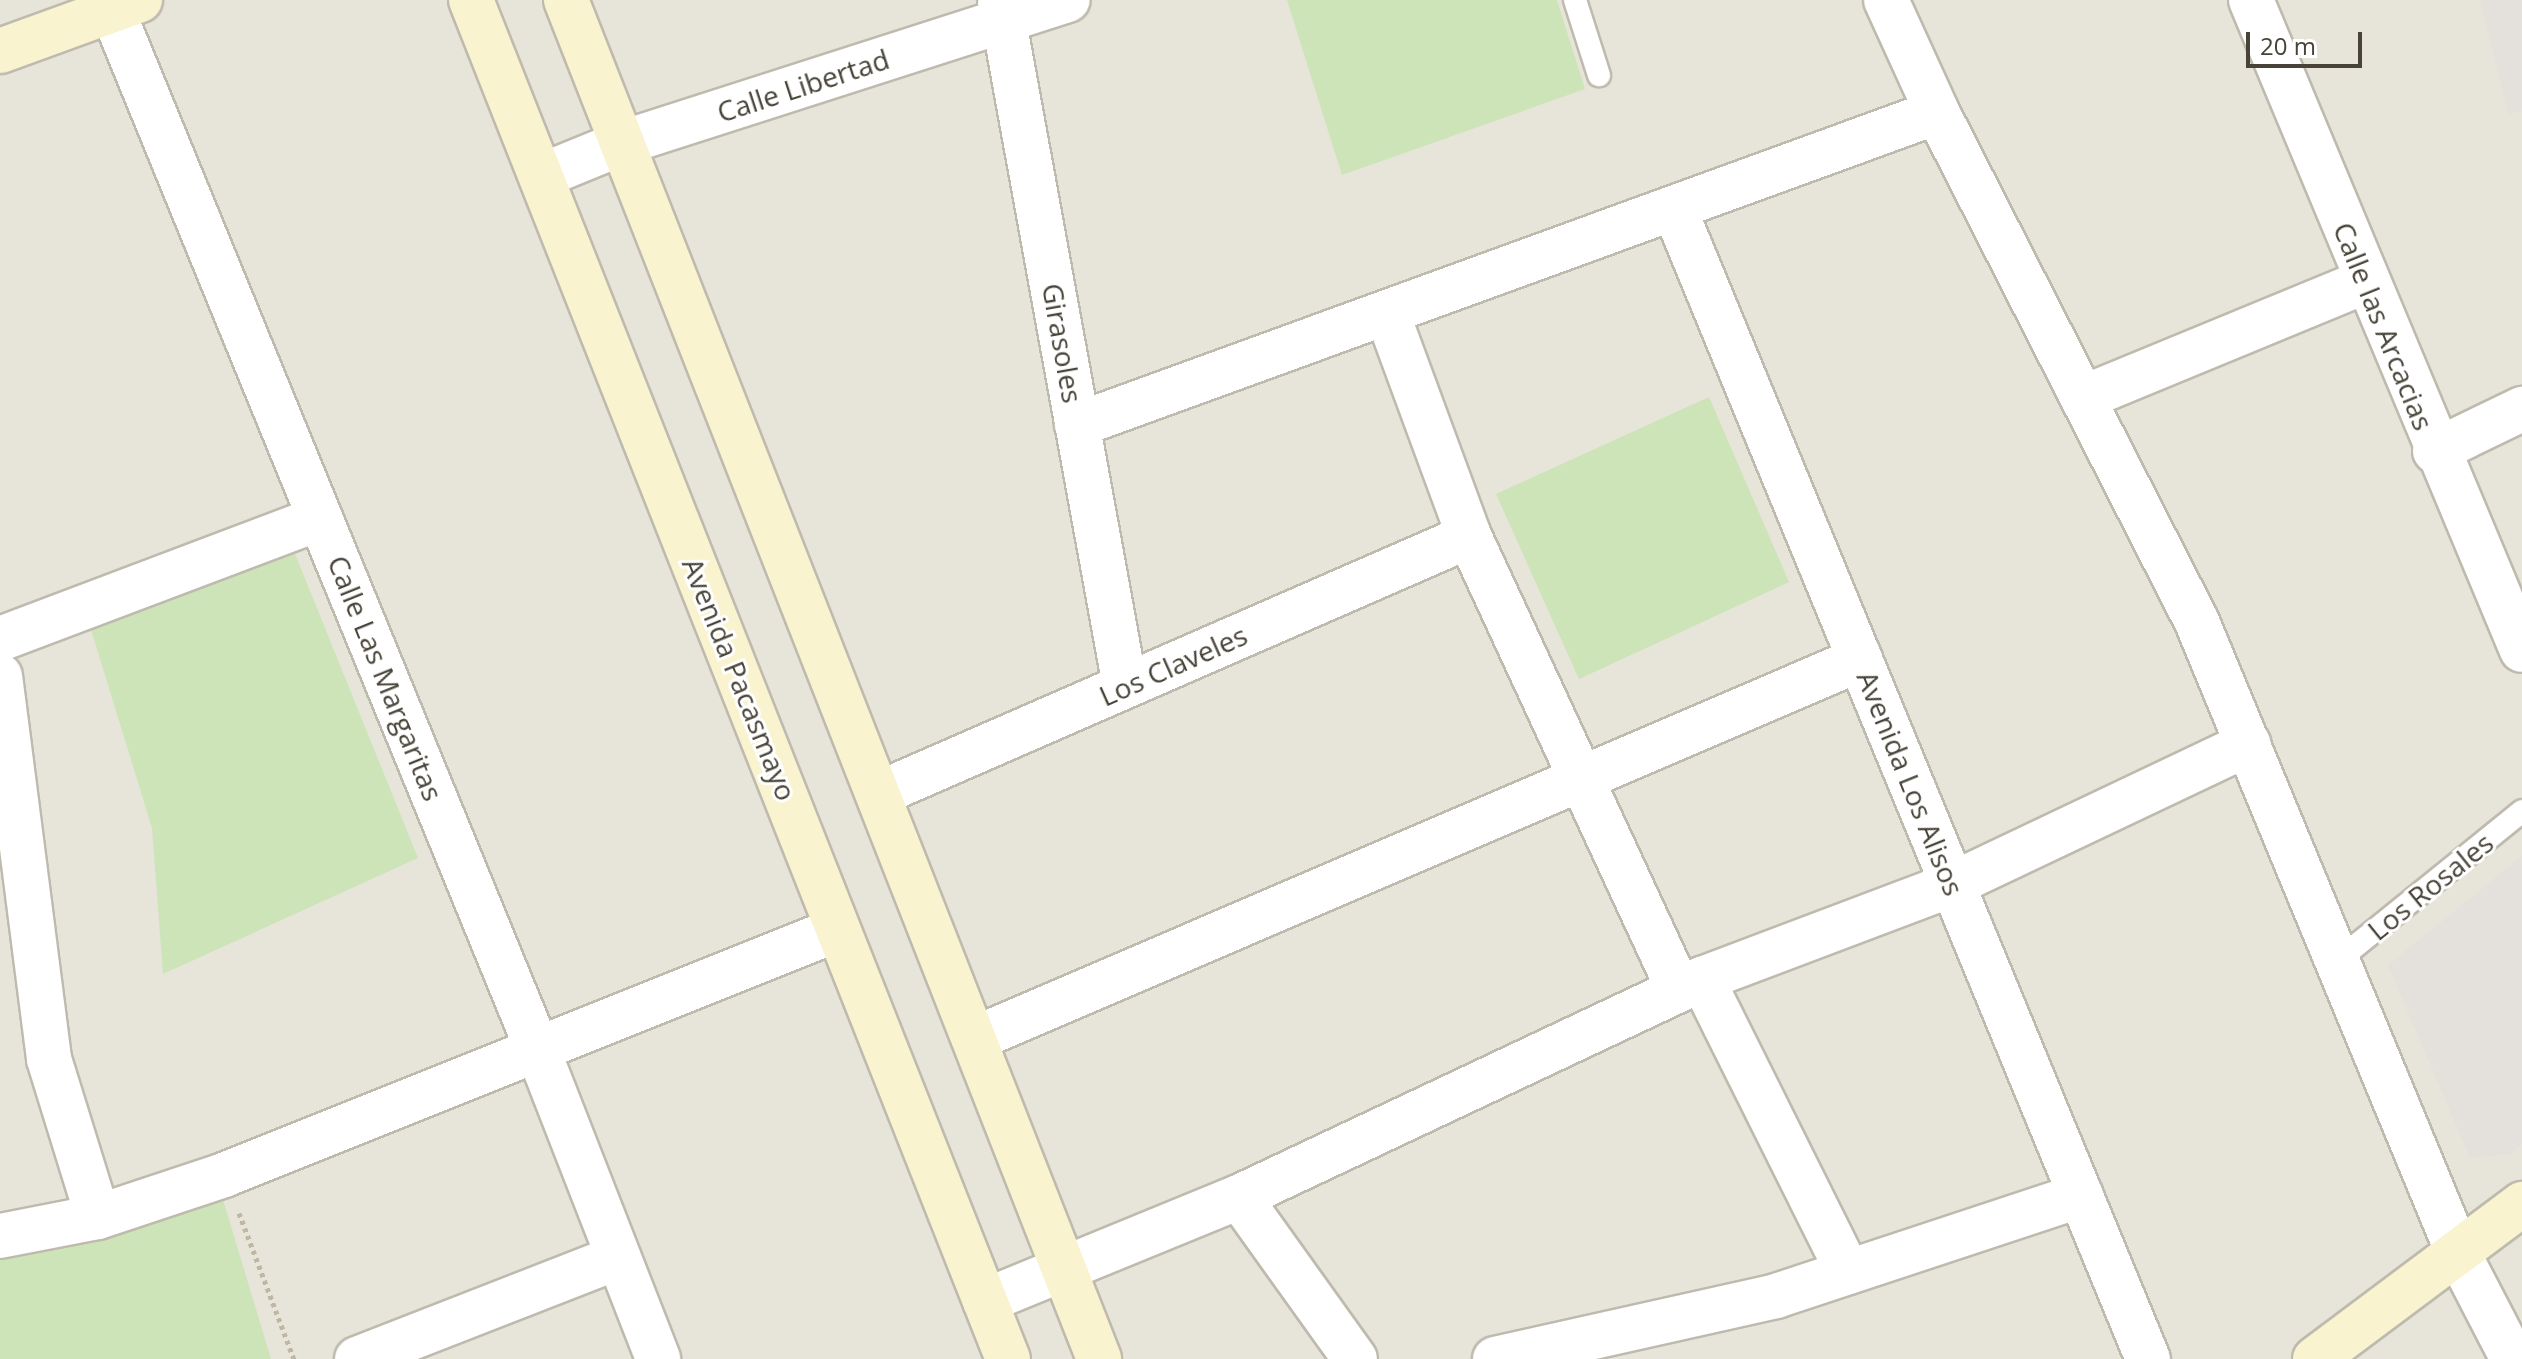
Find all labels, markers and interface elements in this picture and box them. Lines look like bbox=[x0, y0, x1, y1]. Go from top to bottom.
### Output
scale bar bbox=[2250, 16, 2366, 66]
text: 20 m bbox=[2260, 29, 2316, 62]
street label: Calle Libertad bbox=[713, 41, 893, 129]
street label: Calle las Arcacias bbox=[2327, 217, 2441, 435]
street label: Girasoles bbox=[1036, 281, 1090, 405]
street label: Calle Las Margaritas bbox=[321, 550, 451, 806]
street label: Avenida Pacasmayo bbox=[676, 553, 804, 805]
street label: Los Claveles bbox=[1094, 617, 1252, 713]
street label: Avenida Los Alisos bbox=[1851, 666, 1971, 900]
street label: Los Rosales bbox=[2361, 825, 2499, 947]

